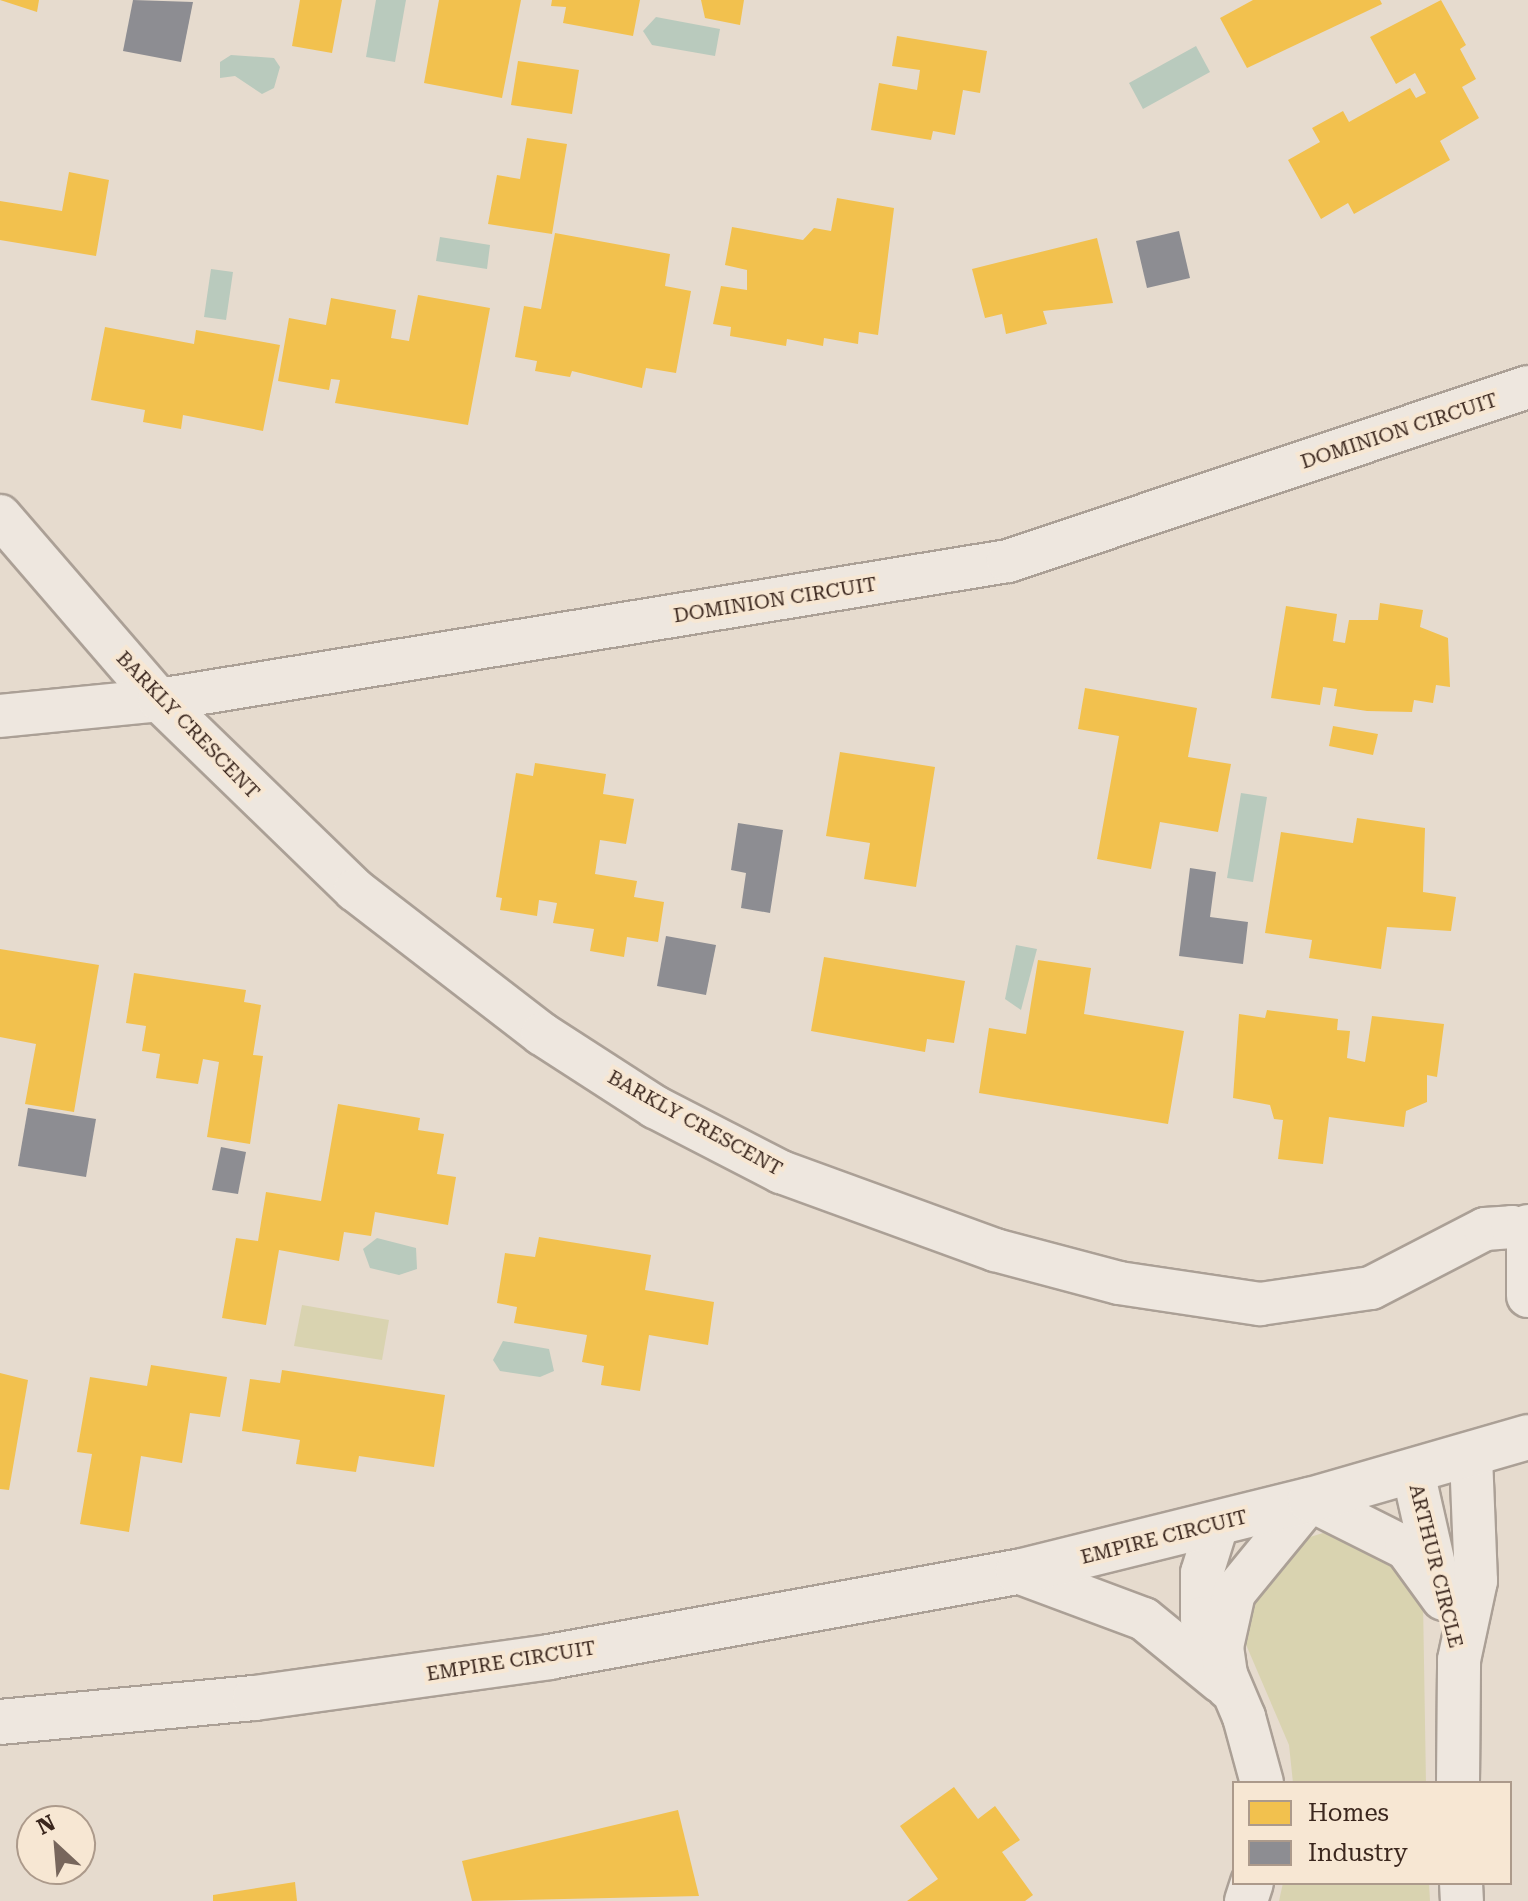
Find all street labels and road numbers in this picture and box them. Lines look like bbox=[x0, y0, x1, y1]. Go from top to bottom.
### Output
street label: DOMINION CIRCUIT bbox=[1298, 388, 1500, 474]
street label: DOMINION CIRCUIT bbox=[672, 572, 878, 628]
street label: BARKLY CRESCENT bbox=[111, 646, 265, 804]
street label: BARKLY CRESCENT bbox=[604, 1065, 786, 1181]
street label: ARTHUR CIRCLE bbox=[1404, 1482, 1468, 1650]
street label: EMPIRE CIRCUIT bbox=[1078, 1505, 1250, 1569]
street label: EMPIRE CIRCUIT bbox=[425, 1636, 597, 1686]

